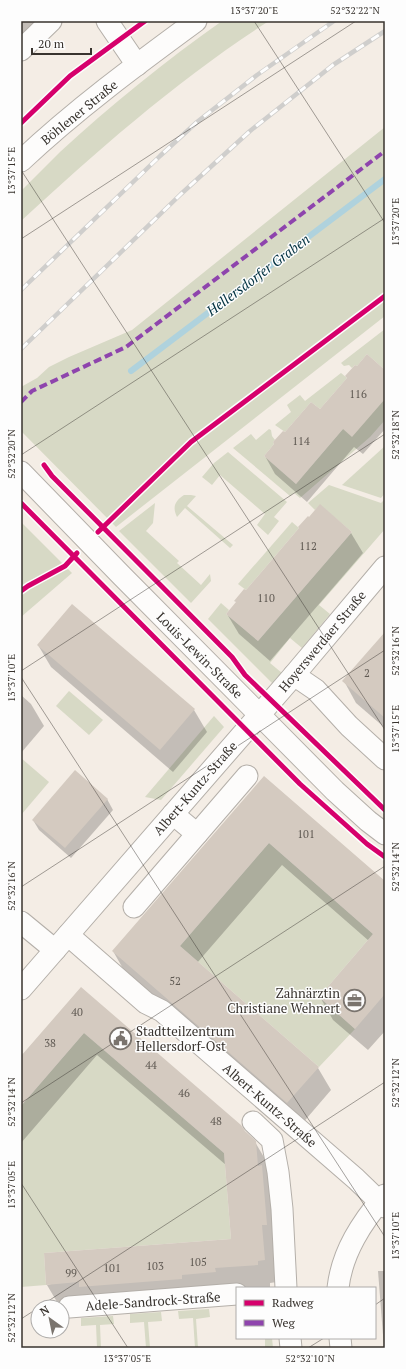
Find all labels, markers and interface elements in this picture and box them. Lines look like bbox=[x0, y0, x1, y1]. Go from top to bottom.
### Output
text: 13°37'20"E bbox=[230, 4, 278, 17]
text: 52°32'22"N bbox=[330, 4, 380, 17]
scale bar bbox=[32, 30, 91, 56]
text: 20 m bbox=[38, 36, 65, 51]
street label: Böhlener Straße bbox=[37, 75, 121, 149]
text: 13°37'15"E bbox=[5, 147, 18, 195]
text: 13°37'20"E bbox=[389, 198, 402, 246]
water label: Hellersdorfer Graben bbox=[201, 229, 313, 320]
house number: 116 bbox=[349, 387, 367, 401]
text: 52°32'18"N bbox=[389, 410, 402, 460]
text: 52°32'20"N bbox=[5, 429, 18, 479]
house number: 114 bbox=[292, 434, 310, 448]
house number: 112 bbox=[299, 539, 317, 553]
street label: Hoyerswerdaer Straße bbox=[274, 586, 370, 696]
house number: 110 bbox=[257, 591, 275, 605]
street label: Louis-Lewin-Straße bbox=[153, 608, 247, 702]
text: 52°32'16"N bbox=[389, 626, 402, 676]
text: 13°37'10"E bbox=[5, 654, 18, 702]
house number: 2 bbox=[364, 666, 370, 680]
text: 13°37'15"E bbox=[389, 705, 402, 753]
street label: Albert-Kuntz-Straße bbox=[149, 737, 241, 839]
house number: 101 bbox=[297, 827, 315, 841]
text: 52°32'14"N bbox=[389, 842, 402, 892]
text: 52°32'16"N bbox=[5, 861, 18, 911]
house number: 52 bbox=[169, 974, 181, 988]
place label: Zahnärztin Christiane Wehnert bbox=[227, 984, 340, 1017]
office icon: Zahnärztin Christiane Wehnert bbox=[342, 987, 368, 1013]
house number: 40 bbox=[71, 1005, 83, 1019]
place label: Stadtteilzentrum Hellersdorf-Ost bbox=[136, 1022, 235, 1055]
public building icon: Stadtteilzentrum Hellersdorf-Ost bbox=[107, 1025, 133, 1051]
house number: 38 bbox=[44, 1036, 56, 1050]
house number: 44 bbox=[145, 1058, 157, 1072]
text: 52°32'12"N bbox=[389, 1058, 402, 1108]
street label: Albert-Kuntz-Straße bbox=[219, 1059, 321, 1151]
text: 52°32'14"N bbox=[5, 1077, 18, 1127]
house number: 46 bbox=[178, 1086, 190, 1100]
house number: 48 bbox=[210, 1114, 222, 1128]
text: 13°37'05"E bbox=[5, 1161, 18, 1209]
text: 13°37'10"E bbox=[389, 1212, 402, 1260]
house number: 105 bbox=[189, 1255, 207, 1269]
house number: 103 bbox=[146, 1259, 164, 1273]
house number: 101 bbox=[103, 1261, 121, 1275]
house number: 99 bbox=[65, 1266, 77, 1280]
street label: Adele-Sandrock-Straße bbox=[85, 1287, 221, 1315]
legend bbox=[236, 1287, 376, 1339]
text: 52°32'12"N bbox=[5, 1293, 18, 1343]
text: Radweg bbox=[272, 1295, 314, 1310]
north arrow bbox=[30, 1299, 70, 1339]
text: N bbox=[37, 1302, 52, 1319]
text: Weg bbox=[272, 1315, 295, 1330]
text: 13°37'05"E bbox=[103, 1352, 151, 1365]
text: 52°32'10"N bbox=[285, 1352, 335, 1365]

